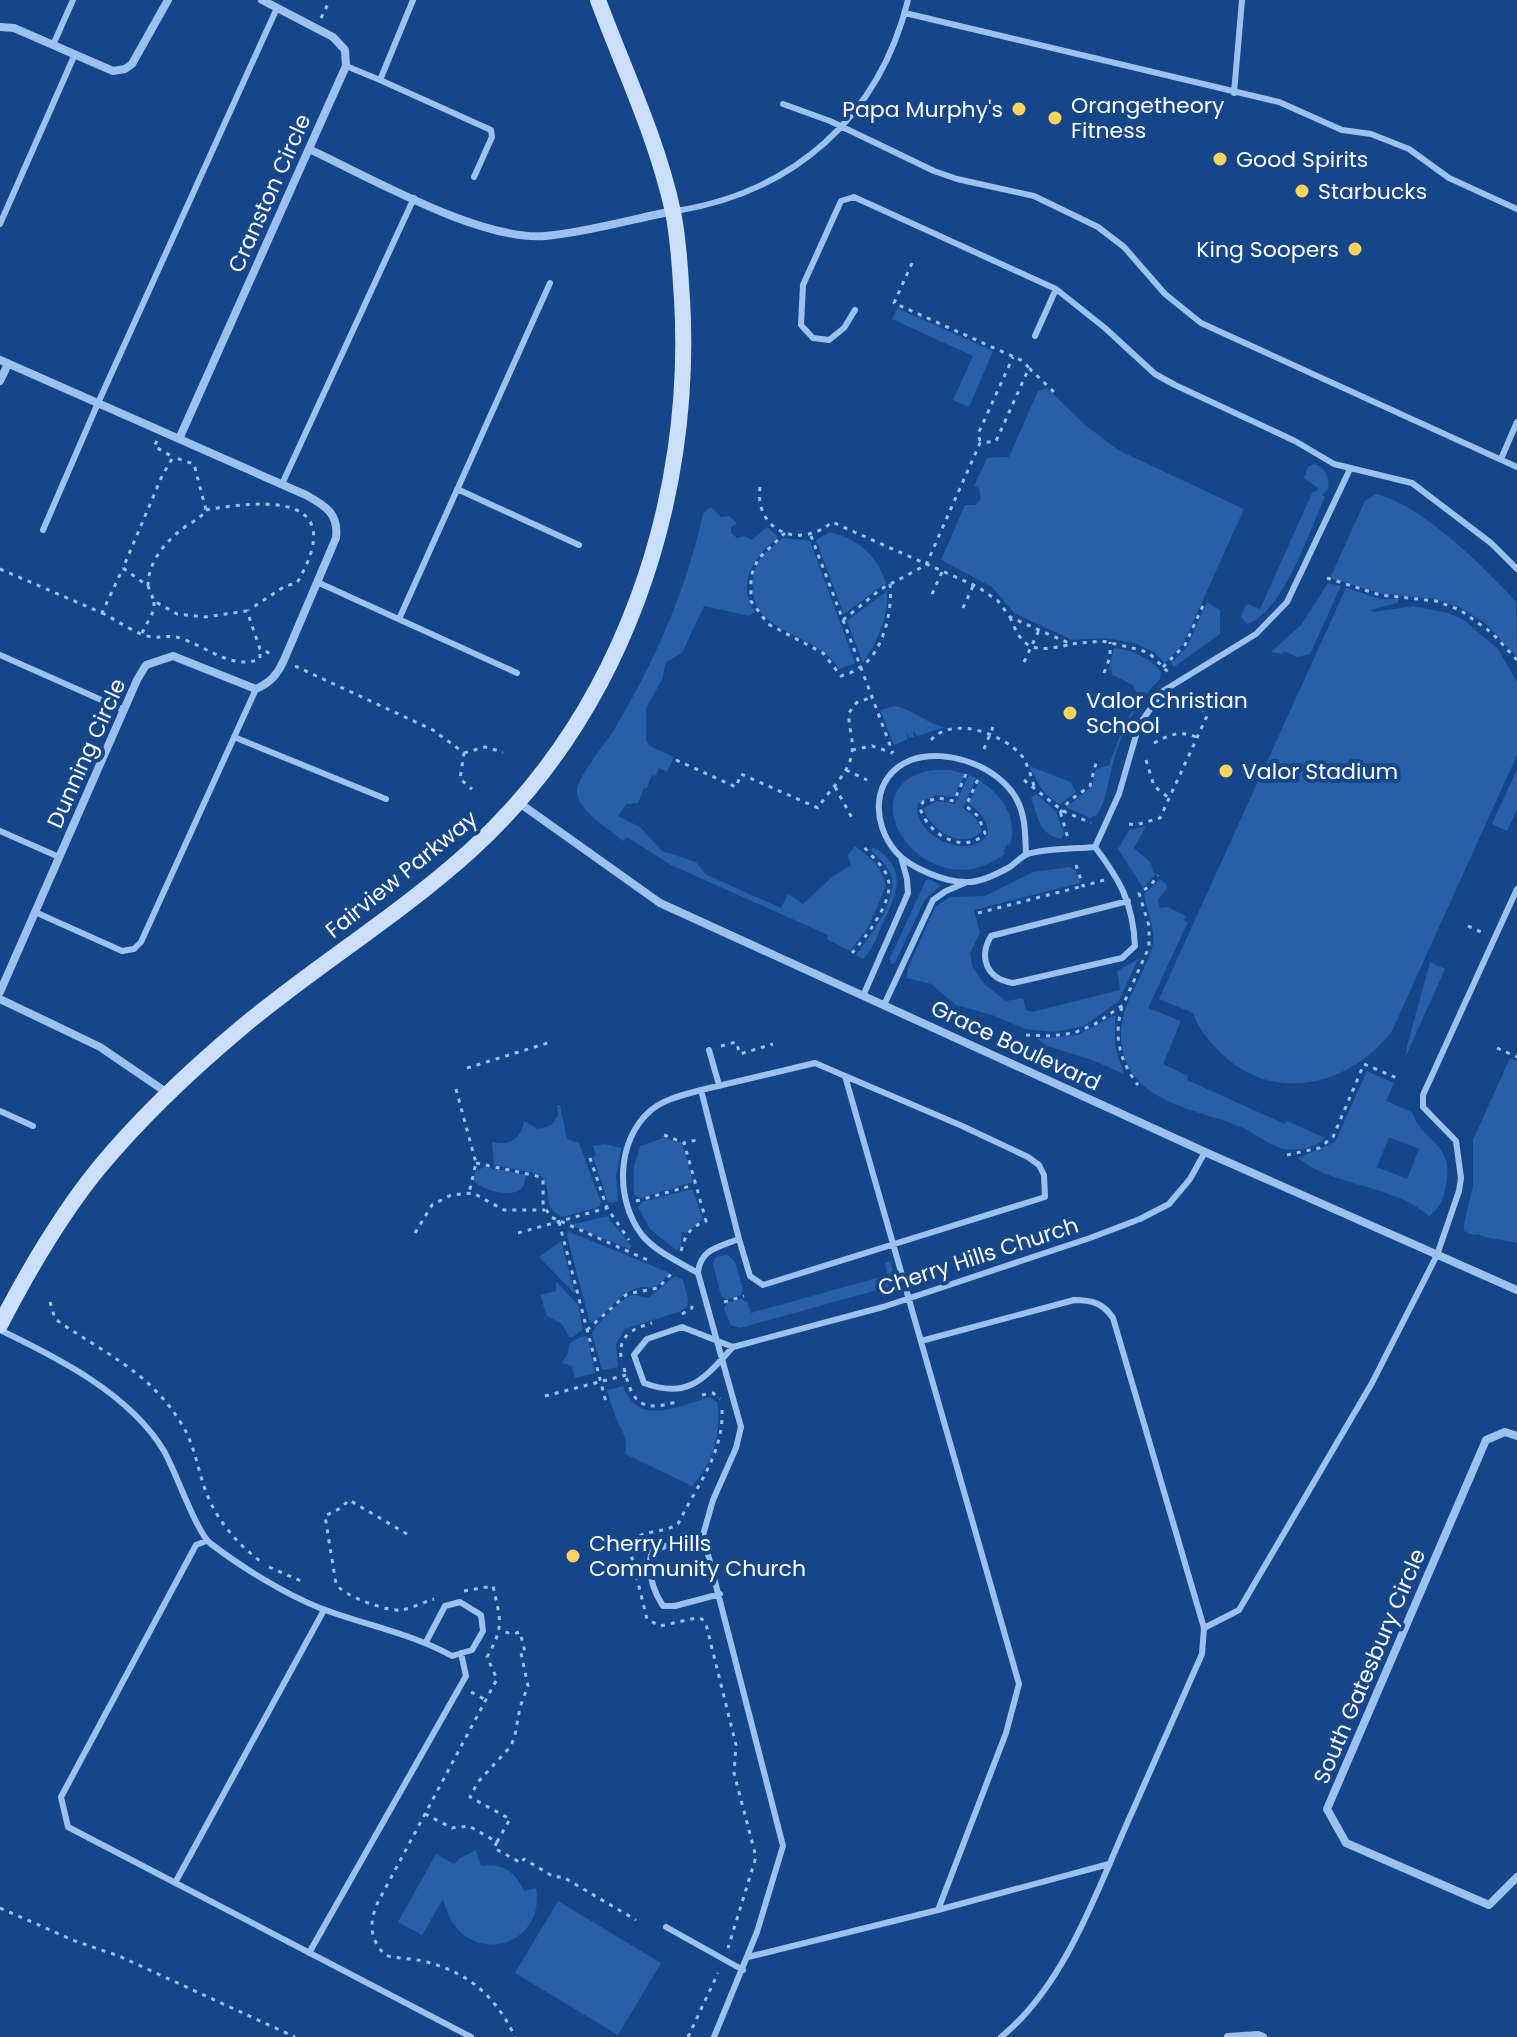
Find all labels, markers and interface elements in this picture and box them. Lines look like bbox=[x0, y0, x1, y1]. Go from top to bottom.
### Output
place label: Orangetheory Fitness bbox=[1071, 90, 1225, 146]
place label: Papa Murphy's bbox=[842, 94, 1003, 125]
marker: Papa Murphy's bbox=[1010, 100, 1028, 118]
street label: Cranston Circle bbox=[221, 109, 318, 277]
marker: Orangetheory Fitness bbox=[1046, 109, 1064, 127]
place label: Good Spirits bbox=[1236, 144, 1368, 175]
marker: Good Spirits bbox=[1211, 150, 1229, 168]
place label: Starbucks bbox=[1318, 176, 1427, 207]
marker: Starbucks bbox=[1293, 182, 1311, 200]
place label: King Soopers bbox=[1196, 234, 1339, 265]
marker: King Soopers bbox=[1346, 240, 1364, 258]
street label: Dunning Circle bbox=[40, 673, 133, 833]
place label: Valor Christian School bbox=[1086, 685, 1248, 741]
marker: Valor Christian School bbox=[1061, 704, 1079, 722]
place label: Valor Stadium bbox=[1242, 756, 1398, 787]
marker: Valor Stadium bbox=[1217, 762, 1235, 780]
street label: Fairview Parkway bbox=[319, 803, 484, 945]
street label: Grace Boulevard bbox=[926, 993, 1106, 1098]
street label: Cherry Hills Church bbox=[874, 1209, 1082, 1304]
place label: Cherry Hills Community Church bbox=[589, 1528, 806, 1584]
street label: South Gatesbury Circle bbox=[1306, 1544, 1433, 1789]
marker: Cherry Hills Community Church bbox=[564, 1547, 582, 1565]

